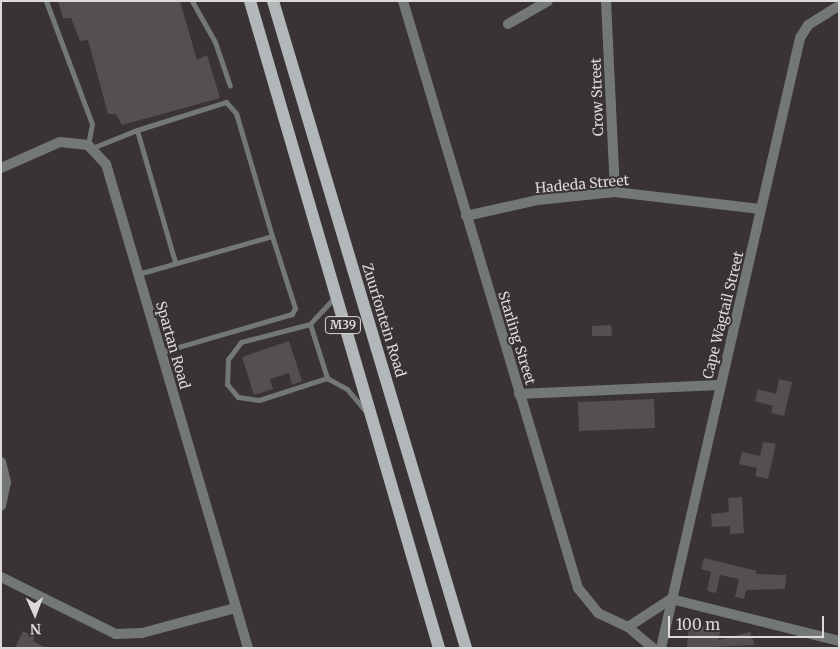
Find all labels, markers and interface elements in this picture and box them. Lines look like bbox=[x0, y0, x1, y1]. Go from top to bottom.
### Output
street label: Crow Street bbox=[587, 58, 607, 136]
street label: Hadeda Street bbox=[534, 172, 630, 196]
street label: Cape Wagtail Street bbox=[699, 249, 747, 381]
street label: Zuurfontein Road bbox=[359, 261, 409, 379]
street label: Starling Street bbox=[495, 289, 539, 387]
street label: Spartan Road bbox=[152, 299, 194, 391]
road number: M39 bbox=[324, 316, 362, 334]
north arrow bbox=[10, 589, 60, 639]
scale bar bbox=[670, 606, 826, 638]
text: 100 m bbox=[676, 615, 720, 634]
text: N bbox=[30, 620, 41, 638]

